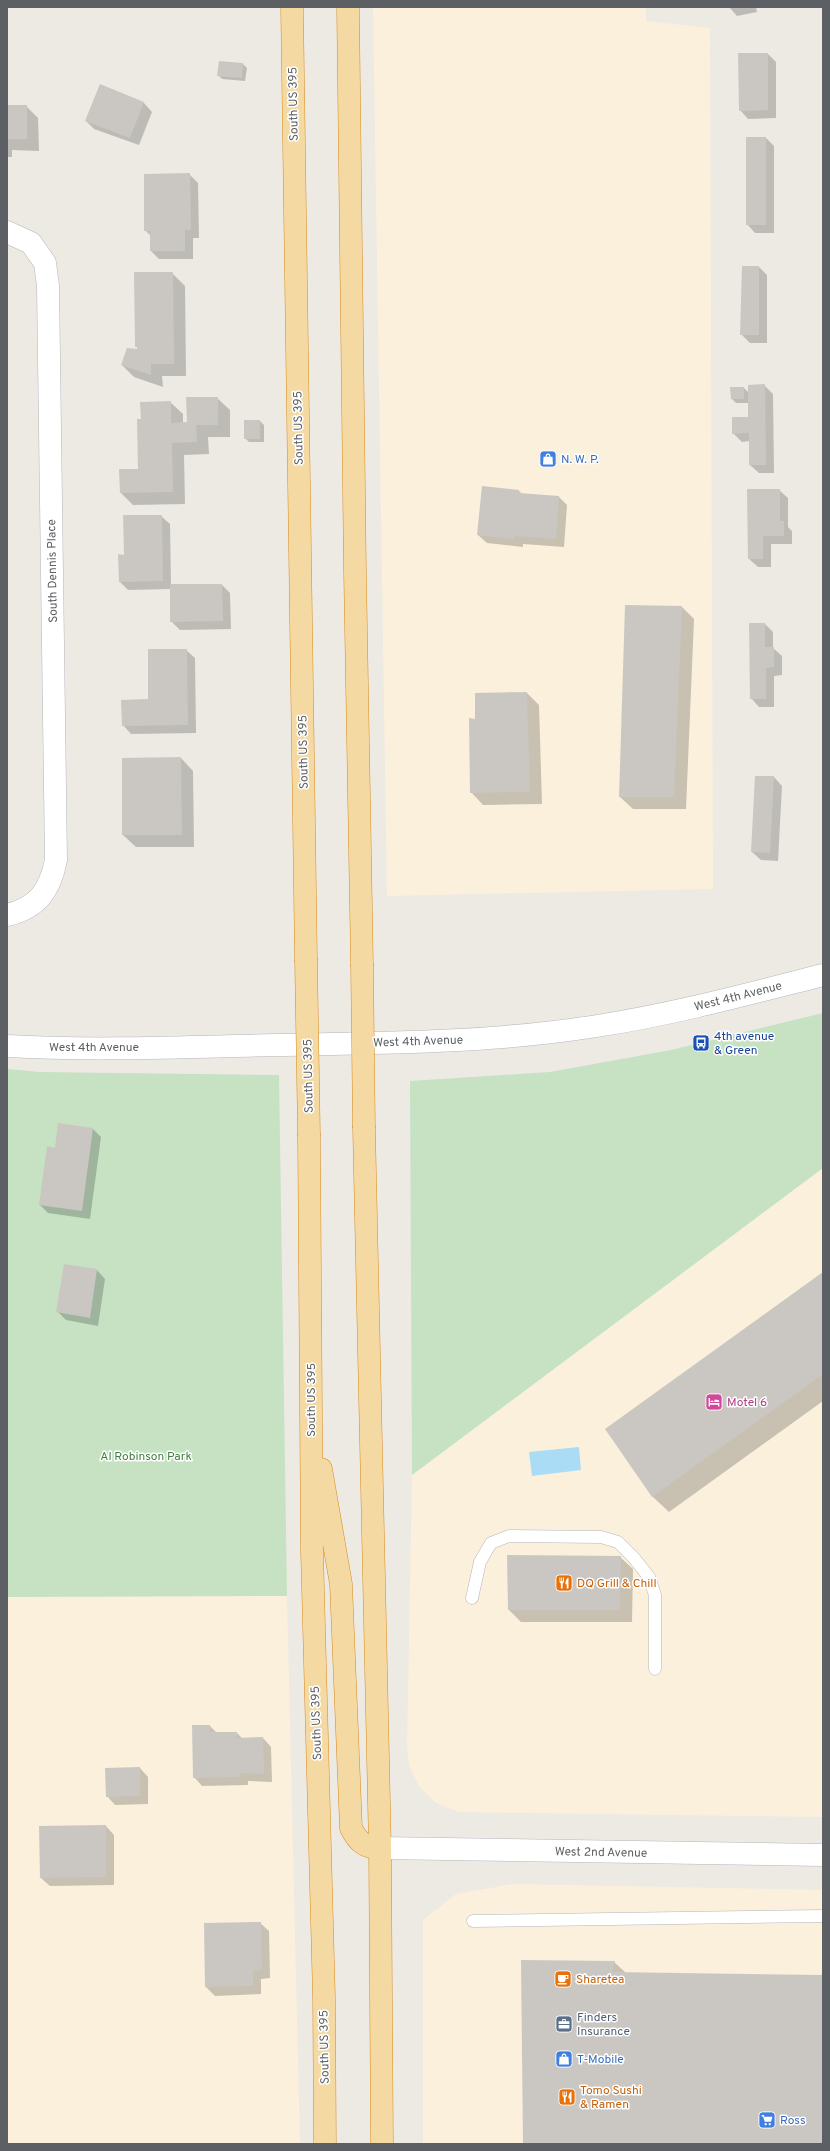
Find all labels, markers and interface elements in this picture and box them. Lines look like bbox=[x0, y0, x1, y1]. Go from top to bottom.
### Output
street label: South US 395 bbox=[285, 67, 303, 141]
street label: South US 395 bbox=[290, 391, 308, 465]
shop icon: N. W. P. bbox=[538, 449, 558, 469]
place label: N. W. P. bbox=[561, 452, 599, 468]
street label: South Dennis Place bbox=[44, 519, 62, 623]
street label: South US 395 bbox=[295, 715, 313, 789]
street label: West 4th Avenue bbox=[693, 978, 784, 1016]
place label: 4th avenue & Green bbox=[714, 1029, 774, 1059]
street label: West 4th Avenue bbox=[373, 1032, 463, 1052]
bus stop icon: 4th avenue & Green bbox=[691, 1033, 711, 1053]
street label: South US 395 bbox=[300, 1039, 318, 1113]
street label: West 4th Avenue bbox=[49, 1040, 139, 1056]
street label: South US 395 bbox=[304, 1363, 320, 1437]
hotel icon: Motel 6 bbox=[704, 1392, 724, 1412]
place label: Motel 6 bbox=[727, 1395, 767, 1411]
park label: Al Robinson Park bbox=[100, 1449, 192, 1465]
restaurant icon: DQ Grill & Chill bbox=[554, 1573, 574, 1593]
place label: DQ Grill & Chill bbox=[577, 1576, 657, 1592]
street label: South US 395 bbox=[308, 1686, 326, 1760]
street label: West 2nd Avenue bbox=[555, 1844, 647, 1862]
cafe icon: Sharetea bbox=[553, 1969, 573, 1989]
place label: Sharetea bbox=[576, 1972, 624, 1988]
street label: South US 395 bbox=[316, 2010, 334, 2084]
place label: Finders Insurance bbox=[577, 2010, 630, 2040]
office icon: Finders Insurance bbox=[554, 2014, 574, 2034]
shop icon: T-Mobile bbox=[554, 2049, 574, 2069]
place label: T-Mobile bbox=[577, 2052, 624, 2068]
place label: Tomo Sushi & Ramen bbox=[580, 2083, 642, 2113]
restaurant icon: Tomo Sushi & Ramen bbox=[557, 2087, 577, 2107]
supermarket icon: Ross bbox=[757, 2110, 777, 2130]
place label: Ross bbox=[780, 2113, 806, 2129]

